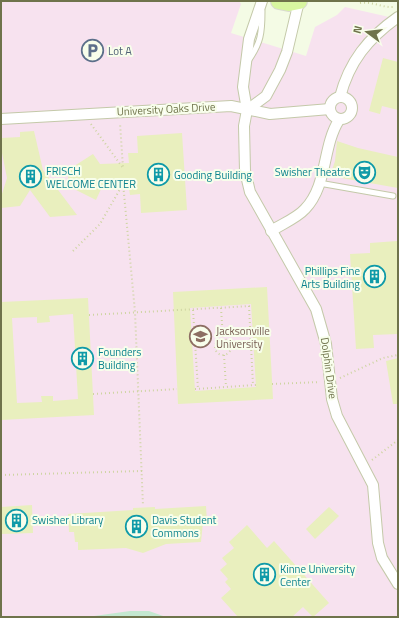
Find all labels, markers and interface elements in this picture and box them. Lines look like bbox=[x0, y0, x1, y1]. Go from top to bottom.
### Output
north arrow bbox=[347, 12, 387, 52]
text: N bbox=[349, 24, 366, 35]
parking icon: Lot A bbox=[79, 38, 105, 64]
place label: Lot A bbox=[108, 43, 132, 59]
street label: University Oaks Drive bbox=[116, 98, 216, 120]
theatre icon: Swisher Theatre bbox=[352, 159, 378, 185]
building icon: Gooding Building bbox=[146, 162, 172, 188]
place label: FRISCH WELCOME CENTER bbox=[46, 163, 136, 192]
building icon: FRISCH WELCOME CENTER bbox=[17, 164, 43, 190]
place label: Swisher Theatre bbox=[275, 164, 350, 180]
place label: Gooding Building bbox=[174, 167, 252, 183]
place label: Phillips Fine Arts Building bbox=[301, 263, 360, 292]
building icon: Phillips Fine Arts Building bbox=[362, 264, 388, 290]
place label: Jacksonville University bbox=[216, 323, 270, 352]
school or university icon: Jacksonville University bbox=[187, 324, 213, 350]
street label: Dolphin Drive bbox=[317, 336, 341, 400]
place label: Founders Building bbox=[98, 344, 141, 373]
building icon: Founders Building bbox=[70, 345, 96, 371]
building icon: Swisher Library bbox=[4, 507, 30, 533]
place label: Swisher Library bbox=[32, 512, 104, 528]
place label: Davis Student Commons bbox=[152, 512, 217, 541]
building icon: Davis Student Commons bbox=[123, 513, 149, 539]
place label: Kinne University Center bbox=[280, 561, 356, 590]
building icon: Kinne University Center bbox=[251, 562, 277, 588]

